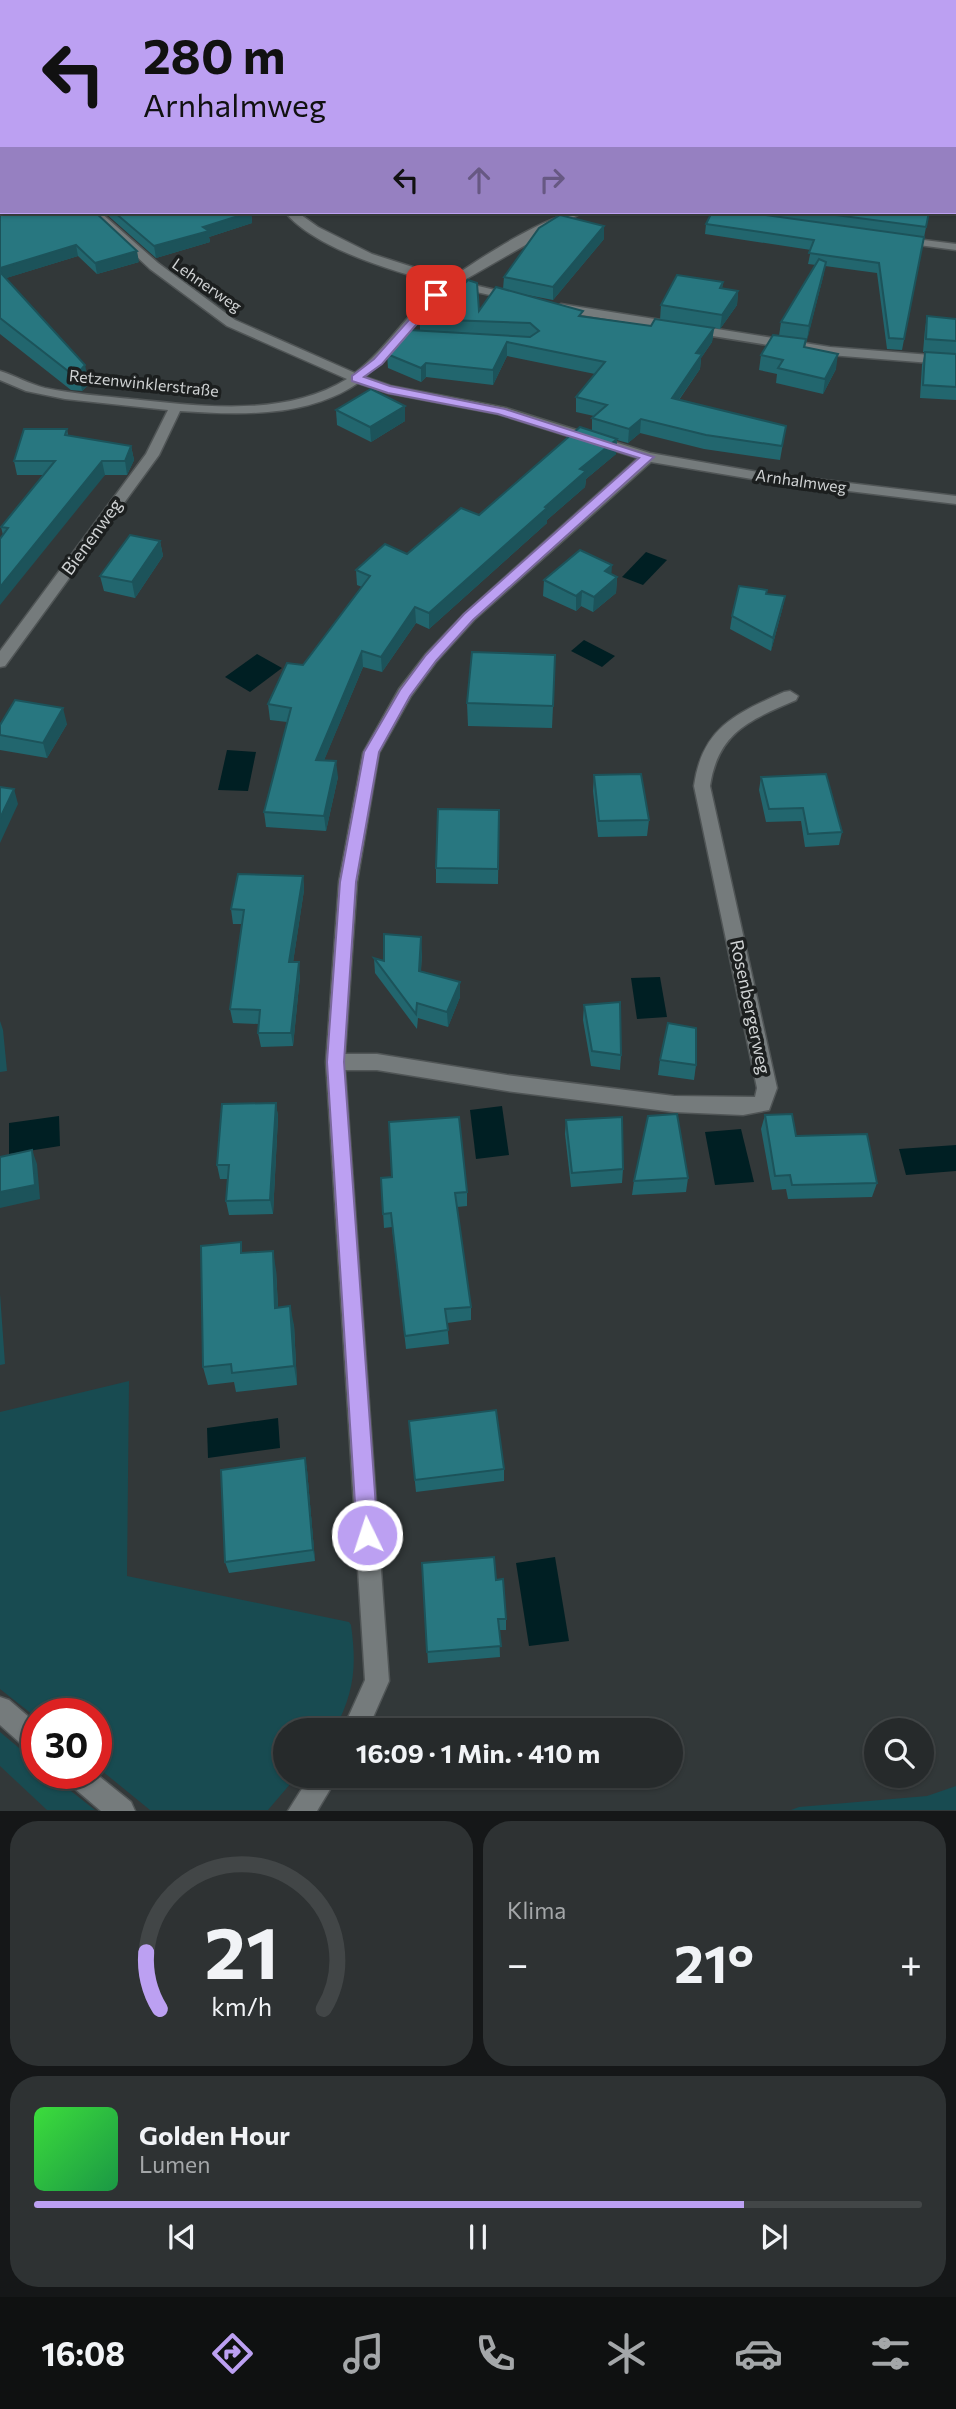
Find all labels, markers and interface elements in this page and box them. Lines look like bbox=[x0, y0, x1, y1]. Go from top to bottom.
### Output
text: 280 m bbox=[143, 24, 286, 84]
icon: left bbox=[28, 28, 119, 119]
text: Arnhalmweg bbox=[143, 84, 326, 124]
icon: left bbox=[387, 161, 425, 199]
icon: ahead bbox=[460, 161, 498, 199]
icon: right bbox=[533, 161, 571, 199]
street label: Lehnerweg bbox=[169, 254, 246, 316]
pin bbox=[406, 265, 466, 325]
icon: arrive bbox=[417, 276, 455, 314]
street label: Retzenwinklerstraße bbox=[68, 365, 220, 400]
street label: Arnhalmweg bbox=[754, 465, 848, 496]
street label: Bienenweg bbox=[56, 494, 126, 579]
street label: Rosenbergerweg bbox=[726, 938, 776, 1076]
position arrow bbox=[330, 1498, 404, 1572]
speed limit sign: 30 bbox=[21, 1698, 112, 1789]
map controls bbox=[864, 1718, 934, 1788]
button: search bbox=[864, 1718, 934, 1788]
text: 16:09 · 1 Min. · 410 m bbox=[356, 1737, 600, 1768]
text: Klima bbox=[507, 1896, 566, 1924]
text: 21 bbox=[204, 1906, 279, 1995]
text: 21° bbox=[674, 1930, 754, 1994]
text: − bbox=[507, 1939, 529, 1986]
text: + bbox=[900, 1939, 922, 1986]
text: km/h bbox=[211, 1991, 272, 2021]
text: Golden Hour bbox=[139, 2119, 290, 2150]
text: Lumen bbox=[139, 2150, 210, 2178]
icon: previous bbox=[163, 2218, 201, 2256]
icon: pause bbox=[459, 2218, 497, 2256]
icon: next bbox=[755, 2218, 793, 2256]
icon: directions bbox=[208, 2329, 257, 2378]
icon: music bbox=[339, 2329, 388, 2378]
icon: phone bbox=[471, 2329, 520, 2378]
icon: climate bbox=[602, 2329, 651, 2378]
icon: car bbox=[734, 2329, 783, 2378]
icon: filters bbox=[866, 2329, 915, 2378]
text: 16:08 bbox=[41, 2333, 125, 2373]

